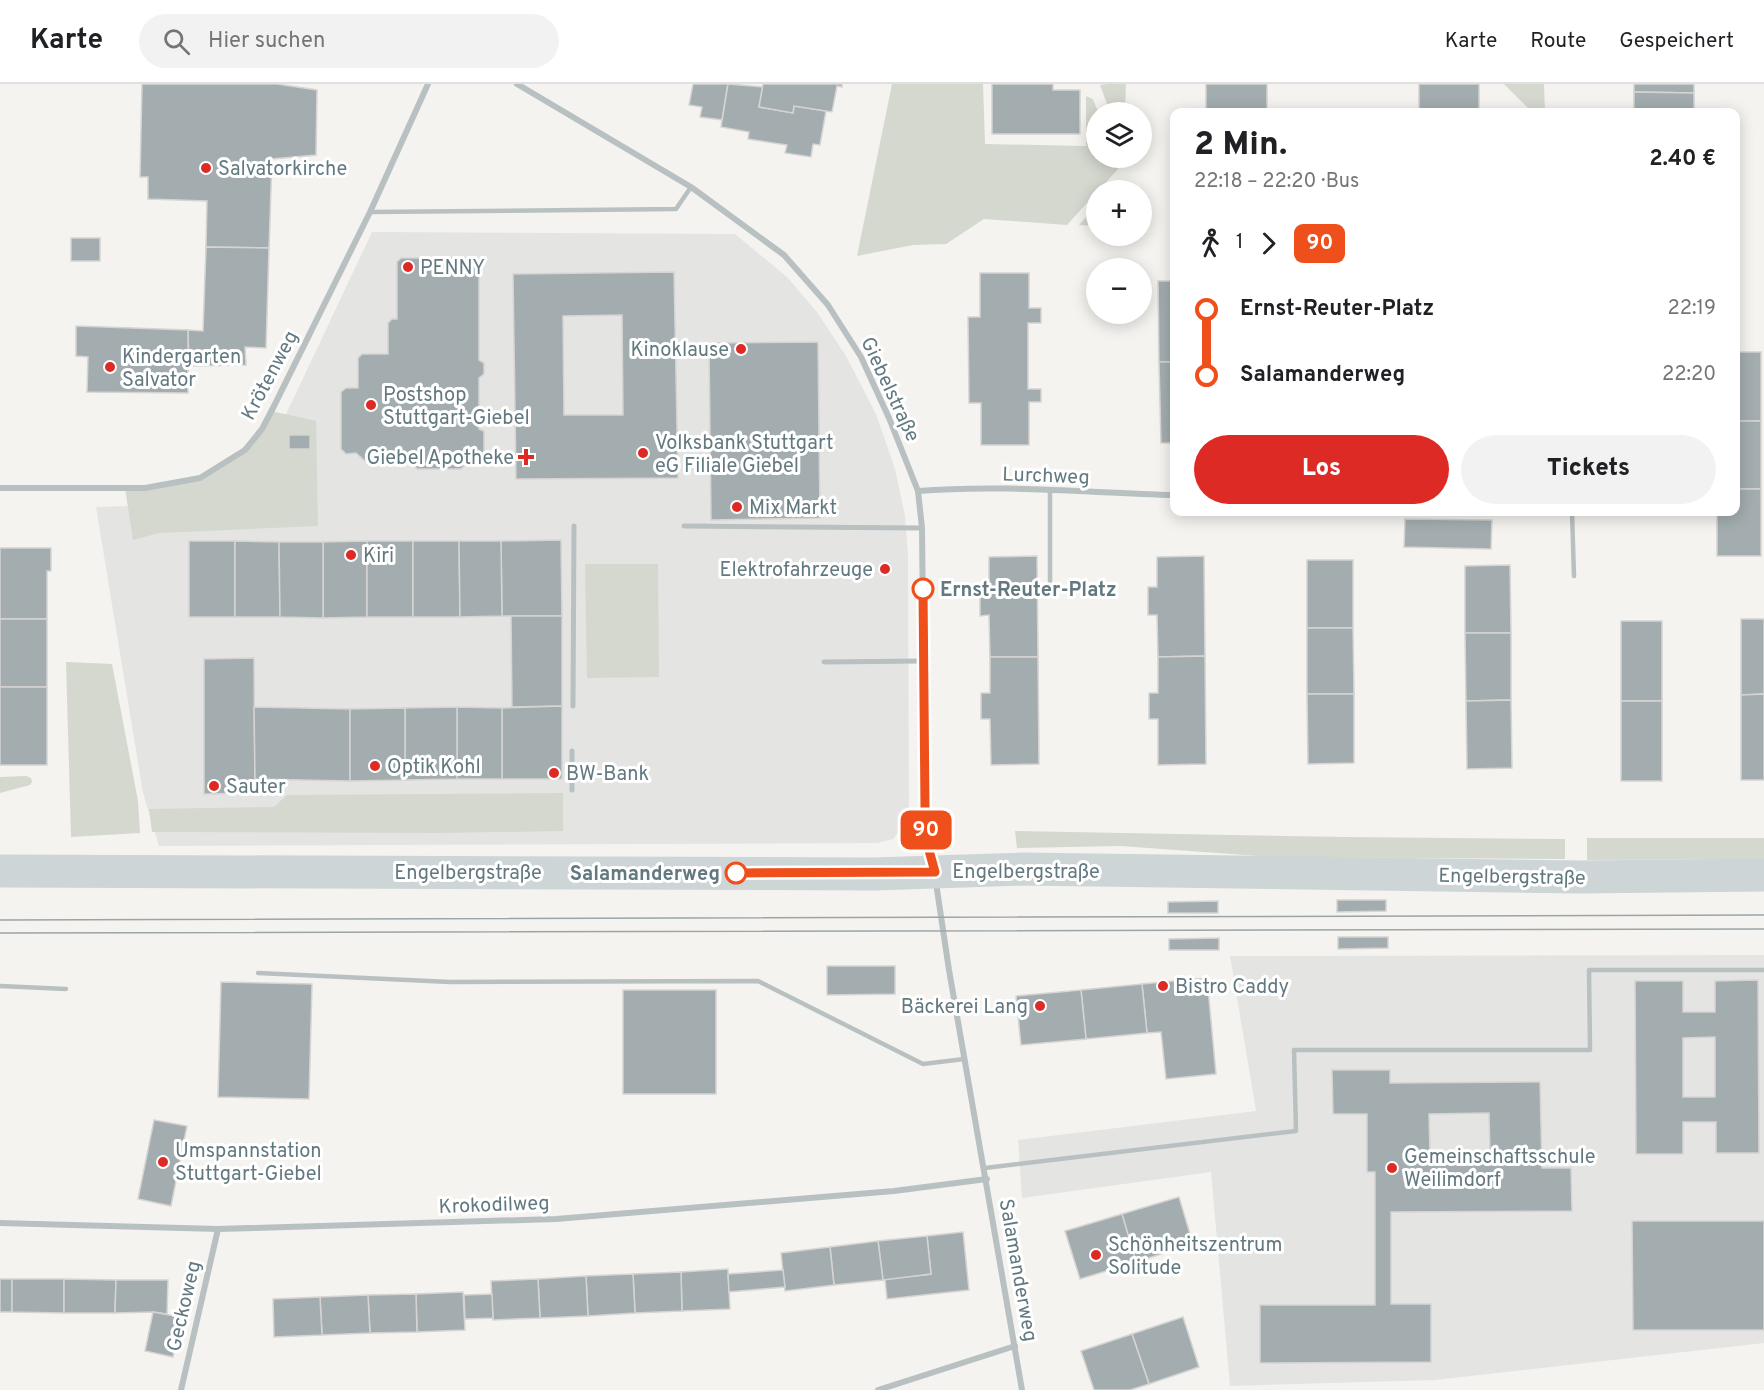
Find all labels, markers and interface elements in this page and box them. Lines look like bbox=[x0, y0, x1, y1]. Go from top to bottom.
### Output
search box bbox=[139, 14, 559, 68]
text: Karte bbox=[30, 23, 103, 59]
icon: search bbox=[160, 25, 193, 58]
text: Hier suchen bbox=[208, 28, 325, 55]
text: Karte bbox=[1445, 28, 1497, 55]
text: Route bbox=[1530, 28, 1586, 55]
text: Gespeichert bbox=[1619, 28, 1734, 55]
map controls bbox=[1086, 102, 1152, 324]
button: layers bbox=[1086, 102, 1152, 168]
text: 2 Min. bbox=[1194, 125, 1287, 167]
text: 2.40 € bbox=[1649, 146, 1716, 173]
place label: Salvatorkirche bbox=[218, 157, 347, 183]
marker: Salvatorkirche bbox=[199, 161, 213, 175]
text: 22:18 – 22:20 · Bus bbox=[1194, 169, 1359, 195]
button: + bbox=[1086, 180, 1152, 246]
icon: walk bbox=[1194, 227, 1227, 260]
icon: forward bbox=[1252, 227, 1285, 260]
text: 1 bbox=[1236, 230, 1243, 256]
text: 90 bbox=[1306, 230, 1333, 257]
place label: PENNY bbox=[420, 256, 485, 282]
button: − bbox=[1086, 258, 1152, 324]
marker: PENNY bbox=[401, 260, 415, 274]
text: Ernst-Reuter-Platz bbox=[1240, 296, 1434, 323]
text: 22:19 bbox=[1668, 296, 1716, 322]
street label: Krötenweg bbox=[236, 327, 305, 425]
street label: Giebelstraße bbox=[854, 333, 925, 446]
place label: Kinoklause bbox=[630, 338, 729, 364]
marker: Kinoklause bbox=[734, 342, 748, 356]
place label: Kindergarten Salvator bbox=[122, 345, 241, 394]
marker: Kindergarten Salvator bbox=[103, 360, 117, 374]
text: Salamanderweg bbox=[1240, 362, 1405, 389]
text: 22:20 bbox=[1662, 362, 1716, 388]
place label: Postshop Stuttgart-Giebel bbox=[383, 383, 530, 432]
marker: Postshop Stuttgart-Giebel bbox=[364, 398, 378, 412]
place label: Volksbank Stuttgart eG Filiale Giebel bbox=[655, 431, 834, 480]
button: Los bbox=[1194, 435, 1449, 504]
button: Tickets bbox=[1461, 435, 1716, 504]
place label: Giebel Apotheke bbox=[367, 446, 514, 472]
marker: Volksbank Stuttgart eG Filiale Giebel bbox=[636, 446, 650, 460]
marker: Giebel Apotheke bbox=[519, 450, 533, 464]
street label: Lurchweg bbox=[1002, 462, 1090, 492]
place label: Mix Markt bbox=[749, 496, 837, 522]
marker: Mix Markt bbox=[730, 500, 744, 514]
place label: Kiri bbox=[363, 544, 394, 570]
marker: Kiri bbox=[344, 548, 358, 562]
place label: Elektrofahrzeuge bbox=[720, 558, 873, 584]
marker: Elektrofahrzeuge bbox=[878, 562, 892, 576]
marker: Ernst-Reuter-Platz bbox=[912, 578, 934, 600]
place label: Ernst-Reuter-Platz bbox=[940, 578, 1117, 604]
place label: Optik Kohl bbox=[387, 755, 481, 781]
marker: Optik Kohl bbox=[368, 759, 382, 773]
place label: BW-Bank bbox=[566, 762, 649, 788]
marker: BW-Bank bbox=[547, 766, 561, 780]
place label: Sauter bbox=[226, 775, 286, 801]
marker: Sauter bbox=[207, 779, 221, 793]
line badge: 90 bbox=[899, 810, 953, 850]
text: 90 bbox=[913, 817, 939, 844]
street label: Engelbergstraße bbox=[952, 860, 1100, 886]
street label: Engelbergstraße bbox=[394, 861, 542, 887]
place label: Salamanderweg bbox=[570, 862, 720, 888]
marker: Salamanderweg bbox=[725, 862, 747, 884]
street label: Engelbergstraße bbox=[1438, 864, 1586, 892]
place label: Bistro Caddy bbox=[1175, 975, 1289, 1001]
marker: Bistro Caddy bbox=[1156, 979, 1170, 993]
place label: Bäckerei Lang bbox=[901, 995, 1028, 1021]
marker: Bäckerei Lang bbox=[1033, 999, 1047, 1013]
place label: Umspannstation Stuttgart-Giebel bbox=[175, 1139, 322, 1188]
place label: Gemeinschaftsschule Weilimdorf bbox=[1404, 1145, 1595, 1194]
marker: Umspannstation Stuttgart-Giebel bbox=[156, 1155, 170, 1169]
marker: Gemeinschaftsschule Weilimdorf bbox=[1385, 1161, 1399, 1175]
street label: Krokodilweg bbox=[438, 1191, 550, 1221]
street label: Salamanderweg bbox=[992, 1197, 1042, 1344]
place label: Schönheitszentrum Solitude bbox=[1108, 1233, 1282, 1282]
marker: Schönheitszentrum Solitude bbox=[1089, 1248, 1103, 1262]
street label: Geckoweg bbox=[162, 1259, 208, 1354]

